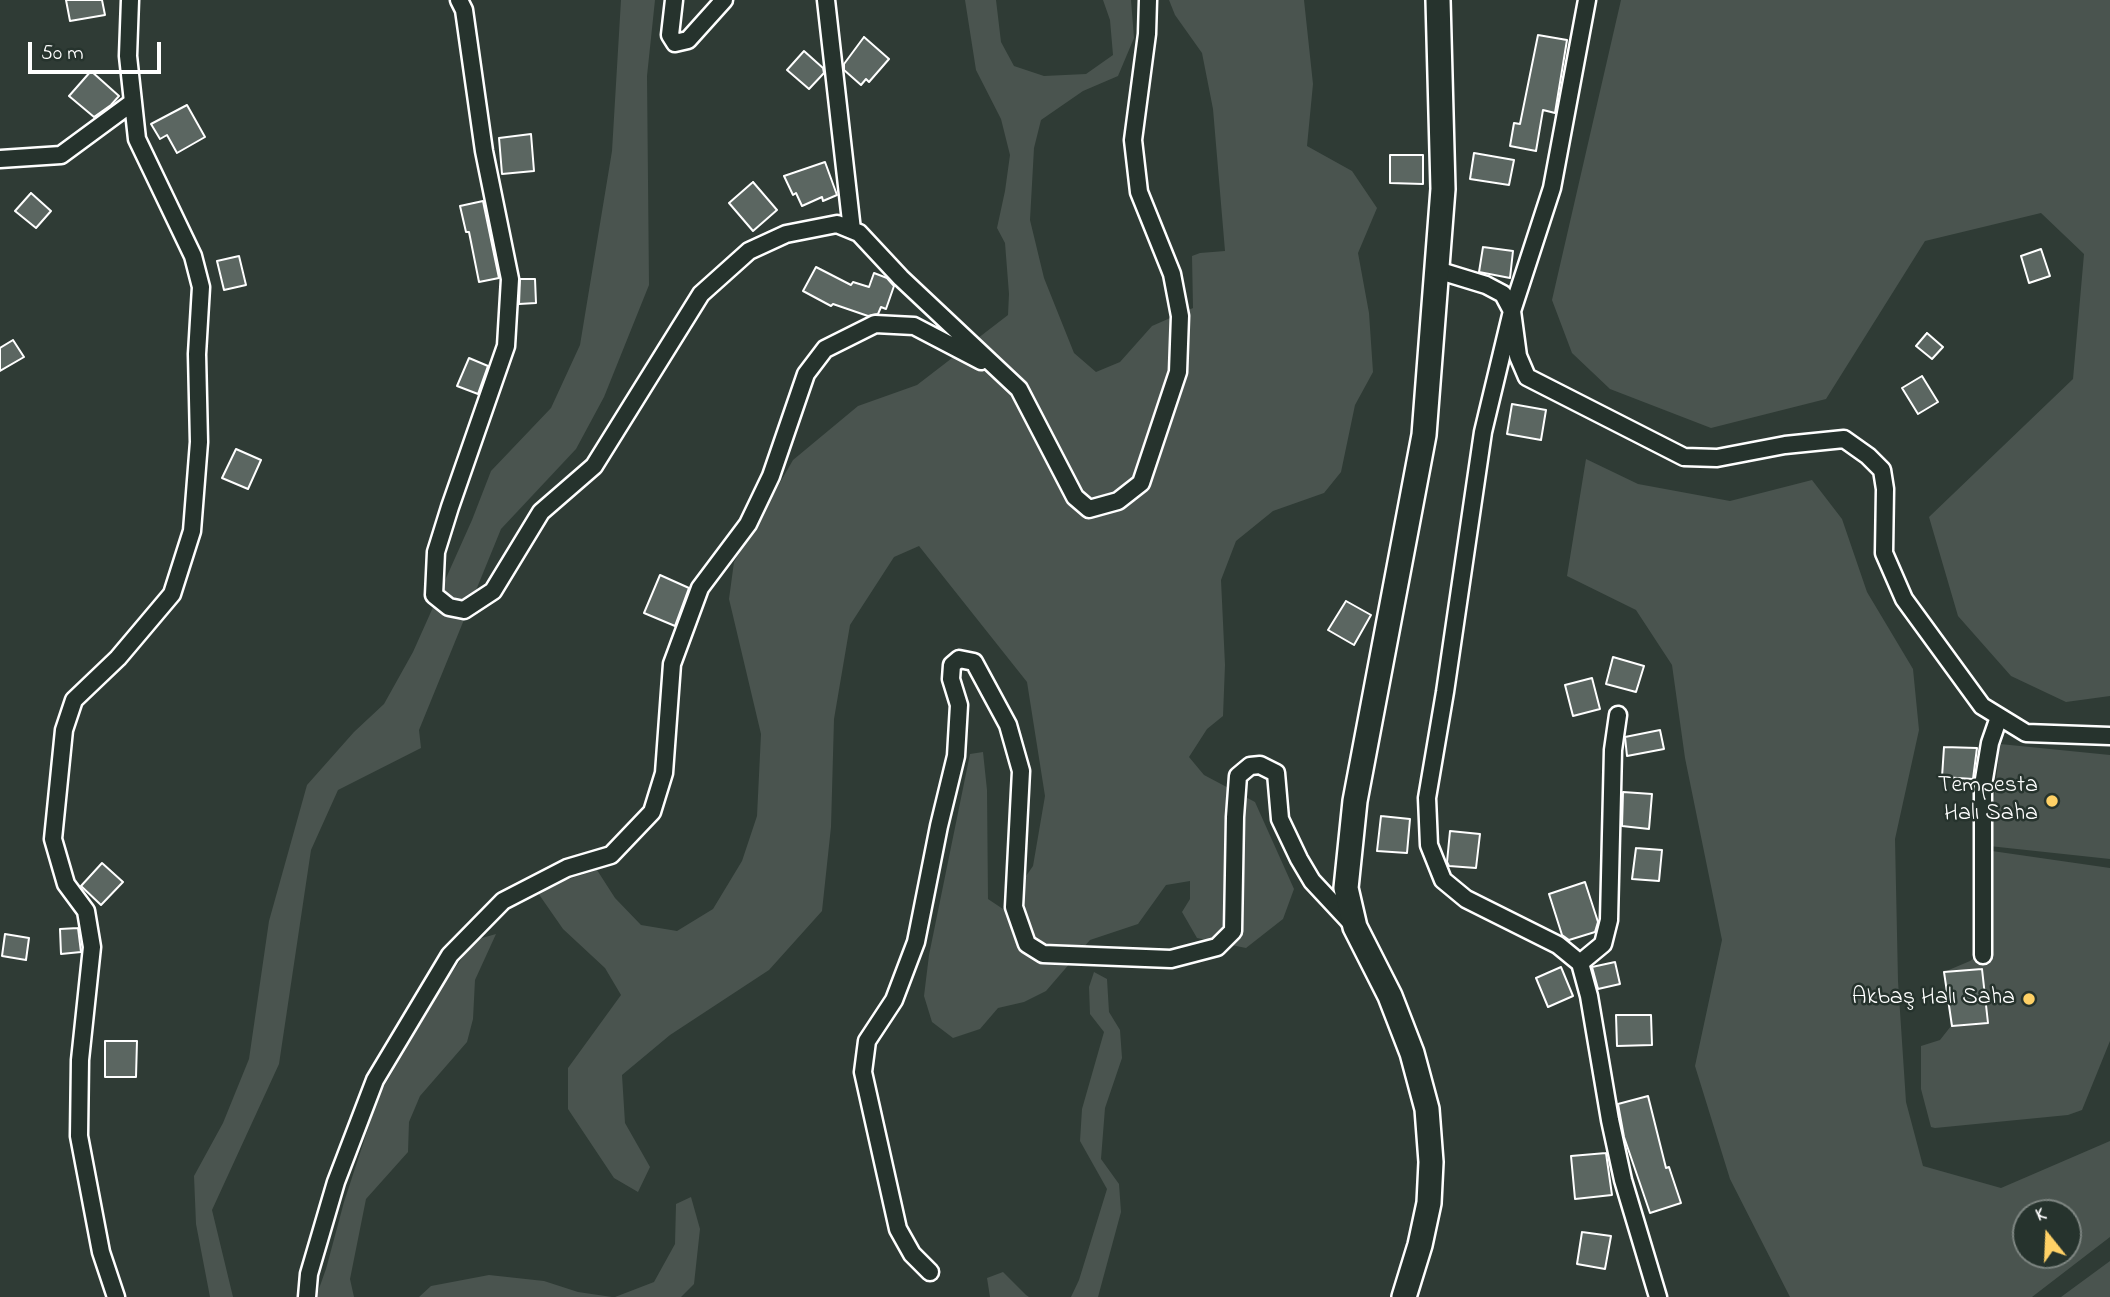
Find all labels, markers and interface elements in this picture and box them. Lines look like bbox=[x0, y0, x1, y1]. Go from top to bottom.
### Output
scale bar bbox=[32, 28, 164, 72]
text: 50 m bbox=[41, 39, 84, 69]
place label: Tempesta Halı Saha bbox=[1938, 773, 2038, 829]
marker: Tempesta Halı Saha bbox=[2044, 793, 2060, 809]
place label: Akbaş Halı Saha bbox=[1852, 985, 2015, 1013]
marker: Akbaş Halı Saha bbox=[2021, 991, 2037, 1007]
north arrow bbox=[2012, 1199, 2082, 1269]
text: K bbox=[2032, 1201, 2050, 1230]

